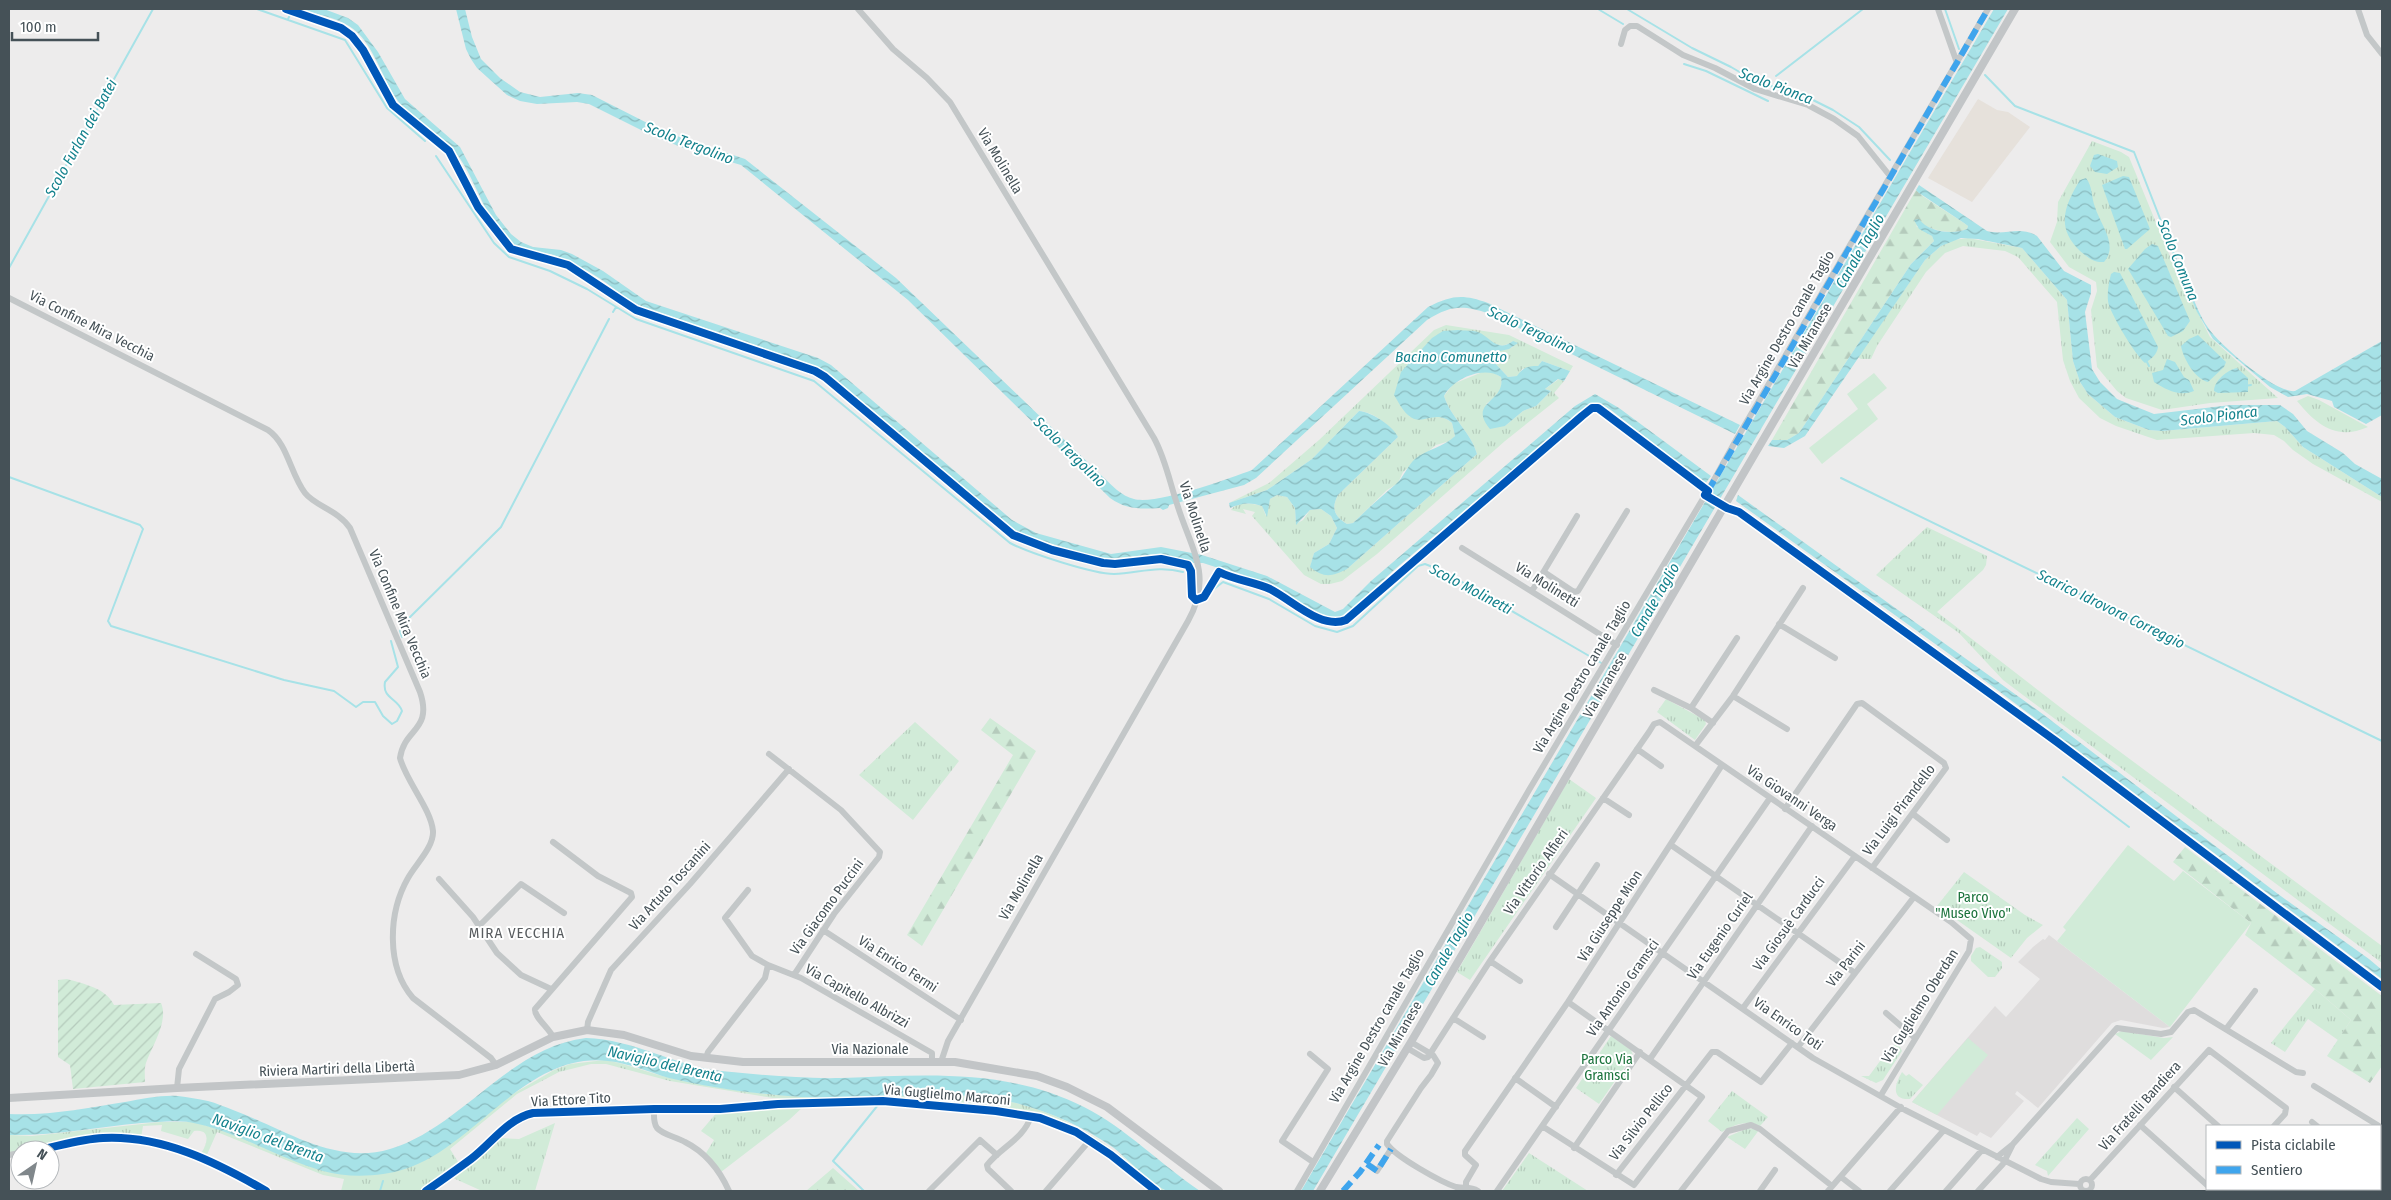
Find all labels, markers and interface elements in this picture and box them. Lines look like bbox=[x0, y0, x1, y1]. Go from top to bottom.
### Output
scale bar bbox=[12, 10, 99, 42]
text: 100 m bbox=[20, 18, 57, 36]
water label: Scolo Pionca bbox=[1736, 63, 1816, 108]
water label: Scolo Furlan dei Batei bbox=[41, 76, 121, 201]
water label: Scolo Tergolino bbox=[641, 117, 736, 168]
street label: Via Molinella bbox=[974, 125, 1026, 197]
water label: Canale Taglio bbox=[1832, 211, 1888, 291]
water label: Scolo Comuna bbox=[2153, 216, 2203, 304]
street label: Via Argine Destro canale Taglio bbox=[1736, 248, 1838, 408]
street label: Via Confine Mira Vecchia bbox=[26, 287, 158, 365]
street label: Via Miranese bbox=[1784, 300, 1836, 372]
water label: Scolo Tergolino bbox=[1484, 302, 1577, 358]
water label: Bacino Comunetto bbox=[1395, 348, 1507, 366]
water label: Scolo Pionca bbox=[2178, 402, 2259, 430]
water label: Scolo Tergolino bbox=[1029, 412, 1110, 491]
street label: Via Molinella bbox=[1176, 479, 1215, 555]
street label: Via Confine Mira Vecchia bbox=[365, 547, 435, 681]
water label: Scolo Molinetti bbox=[1426, 559, 1516, 618]
street label: Via Molinetti bbox=[1512, 559, 1582, 611]
water label: Canale Taglio bbox=[1627, 560, 1683, 640]
water label: Scarico Idrovora Correggio bbox=[2033, 565, 2188, 653]
street label: Via Argine Destro canale Taglio bbox=[1529, 597, 1635, 757]
street label: Via Miranese bbox=[1579, 649, 1631, 721]
street label: Via Giovanni Verga bbox=[1743, 761, 1841, 835]
street label: Via Luigi Pirandello bbox=[1859, 761, 1939, 859]
street label: Via Vittorio Alfieri bbox=[1500, 826, 1572, 918]
street label: Via Artuto Toscanini bbox=[626, 838, 714, 934]
street label: Via Molinella bbox=[995, 851, 1047, 923]
street label: Via Giacomo Puccini bbox=[787, 856, 867, 958]
street label: Via Giuseppe Mion bbox=[1574, 867, 1646, 965]
street label: Via Giosuè Carducci bbox=[1749, 874, 1829, 974]
street label: Via Eugenio Curiel bbox=[1684, 889, 1757, 983]
park label: Parco "Museo Vivo" bbox=[1935, 889, 2011, 922]
water label: Canale Taglio bbox=[1421, 909, 1477, 989]
district label: MIRA VECCHIA bbox=[469, 924, 565, 942]
street label: Via Enrico Fermi bbox=[855, 932, 941, 996]
street label: Via Antonio Gramsci bbox=[1583, 936, 1663, 1040]
street label: Via Parini bbox=[1823, 938, 1869, 990]
street label: Via Argine Destro canale Taglio bbox=[1326, 946, 1428, 1106]
street label: Via Guglielmo Oberdan bbox=[1878, 946, 1962, 1066]
street label: Via Capitello Albrizzi bbox=[802, 960, 912, 1032]
street label: Via Enrico Toti bbox=[1750, 994, 1826, 1054]
street label: Via Miranese bbox=[1374, 998, 1426, 1070]
street label: Via Nazionale bbox=[831, 1041, 909, 1058]
water label: Naviglio del Brenta bbox=[606, 1042, 724, 1086]
park label: Parco Via Gramsci bbox=[1581, 1051, 1633, 1084]
street label: Riviera Martiri della Libertà bbox=[259, 1058, 415, 1080]
street label: Via Fratelli Bandiera bbox=[2095, 1058, 2185, 1154]
street label: Via Silvio Pellico bbox=[1606, 1080, 1676, 1164]
street label: Via Guglielmo Marconi bbox=[883, 1081, 1011, 1109]
street label: Via Ettore Tito bbox=[531, 1089, 611, 1111]
water label: Naviglio del Brenta bbox=[210, 1110, 326, 1167]
legend bbox=[2206, 1125, 2381, 1190]
text: Pista ciclabile bbox=[2251, 1136, 2336, 1154]
north arrow bbox=[10, 1140, 60, 1190]
text: N bbox=[34, 1145, 50, 1164]
text: Sentiero bbox=[2251, 1161, 2303, 1179]

